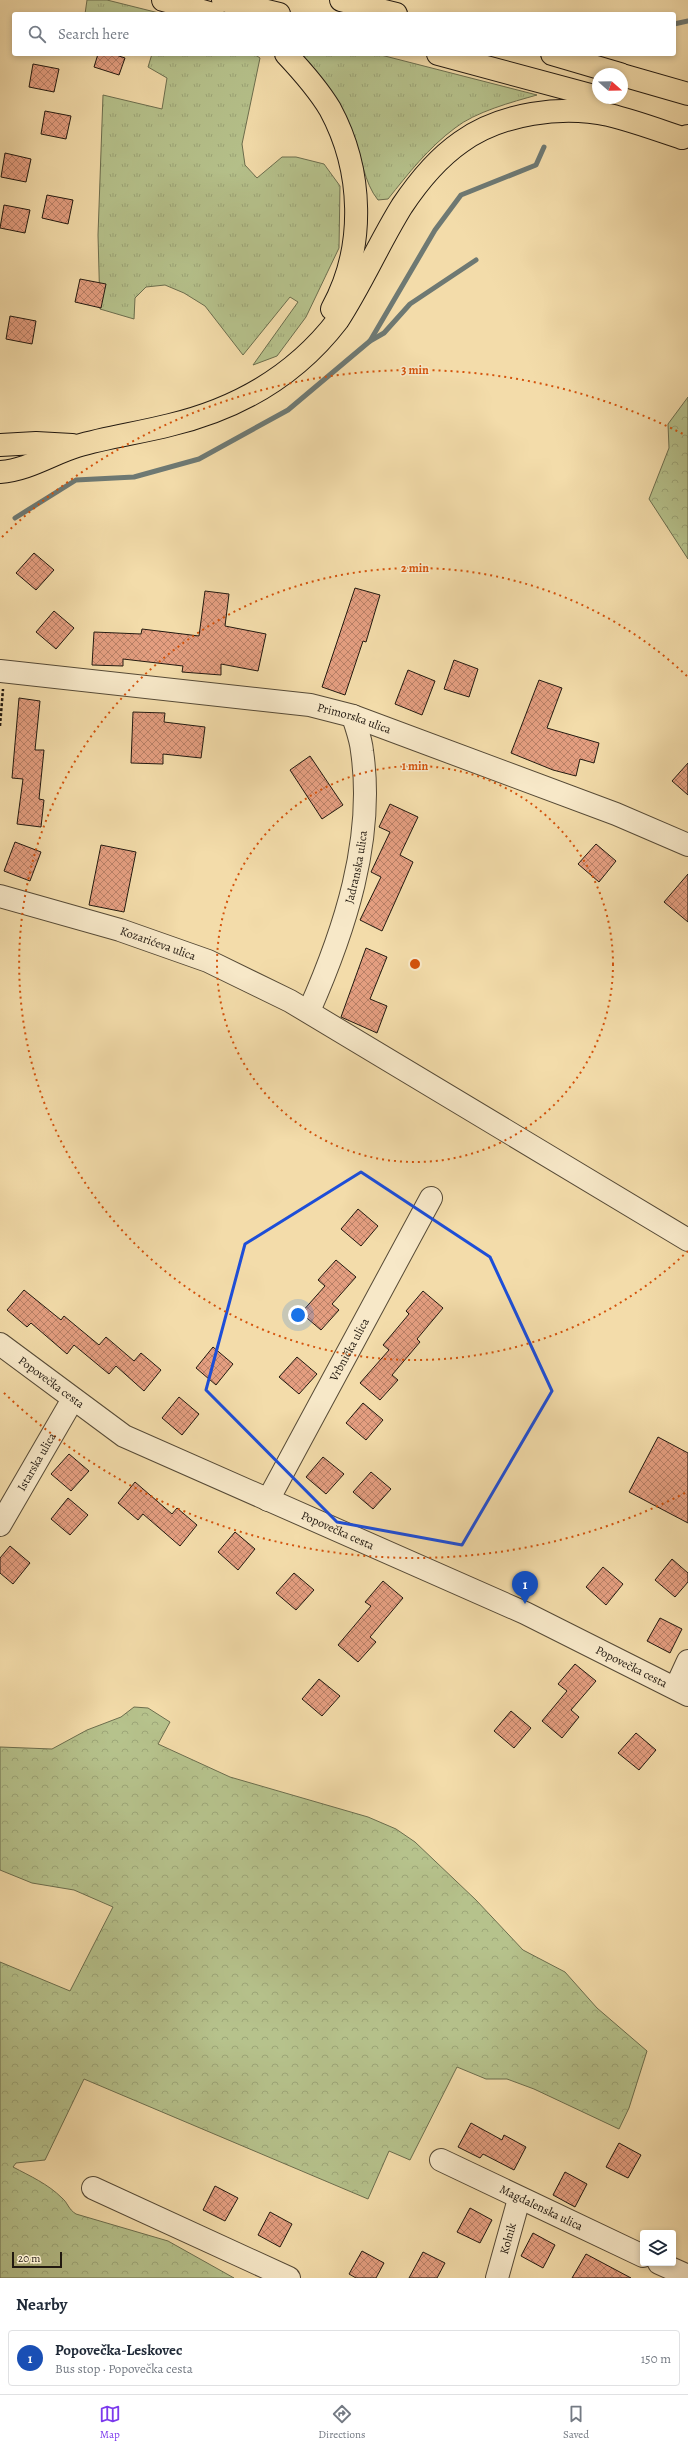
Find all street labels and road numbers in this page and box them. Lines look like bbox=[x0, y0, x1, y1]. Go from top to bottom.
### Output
street label: Primorska ulica bbox=[315, 699, 394, 738]
street label: Jadranska ulica bbox=[341, 829, 371, 905]
street label: Kozarićeva ulica bbox=[118, 923, 198, 964]
street label: Vrbnička ulica bbox=[325, 1315, 373, 1385]
street label: Popovečka cesta bbox=[15, 1352, 88, 1412]
street label: Istarska ulica bbox=[13, 1429, 60, 1494]
street label: Popovečka cesta bbox=[299, 1507, 377, 1554]
street label: Popovečka cesta bbox=[593, 1642, 670, 1692]
street label: Magdalenska ulica bbox=[497, 2181, 586, 2234]
street label: Kolnik bbox=[496, 2221, 520, 2256]

